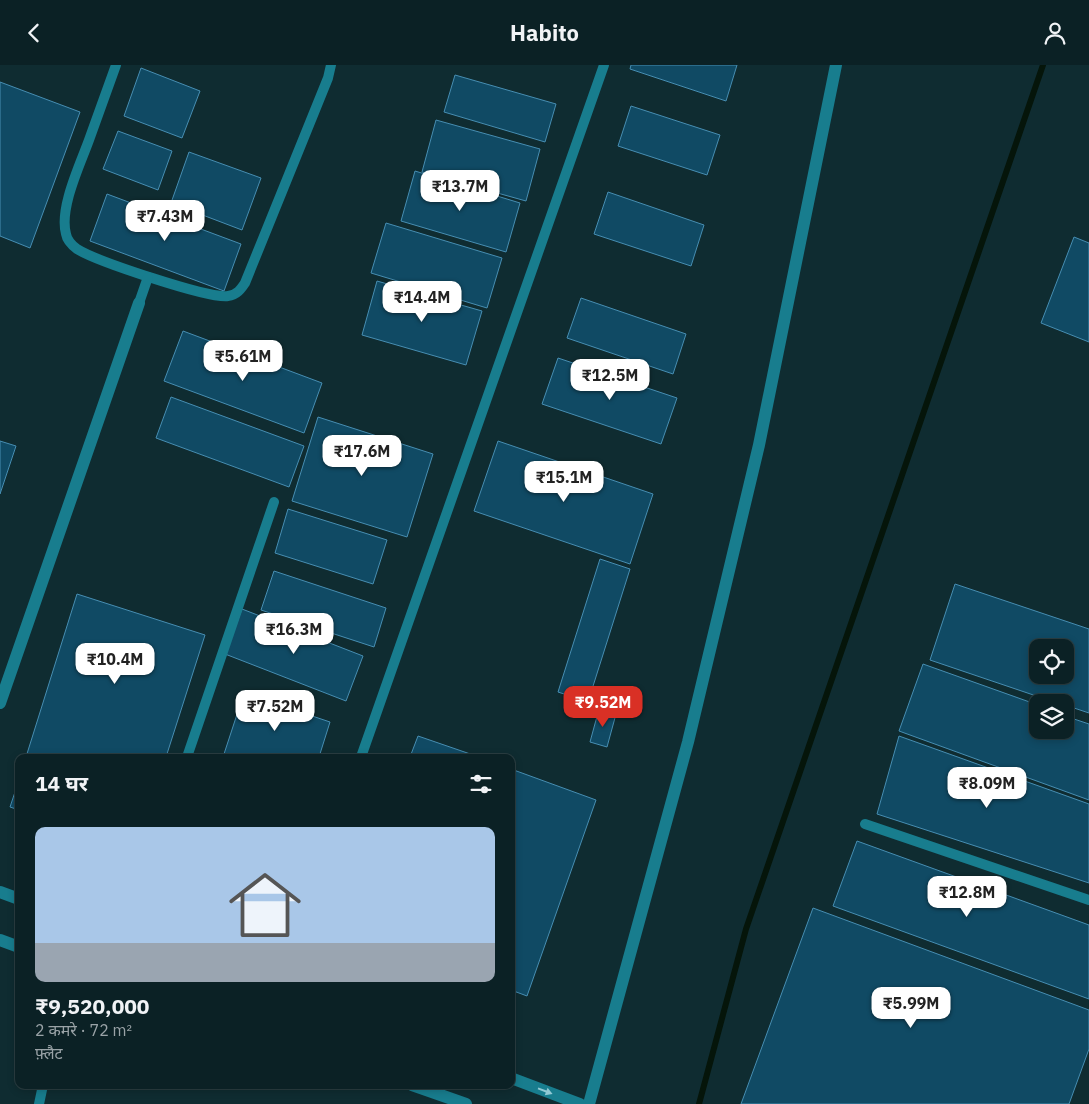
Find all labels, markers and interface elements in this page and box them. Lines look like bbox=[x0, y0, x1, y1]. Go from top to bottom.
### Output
text: Habito bbox=[510, 18, 579, 47]
icon: back bbox=[20, 19, 48, 47]
icon: person bbox=[1041, 19, 1069, 47]
pin: ₹13.7M bbox=[419, 169, 501, 212]
text: ₹13.7M bbox=[432, 176, 488, 196]
pin: ₹7.43M bbox=[124, 199, 206, 242]
text: ₹7.43M bbox=[137, 206, 193, 226]
pin: ₹14.4M bbox=[381, 281, 463, 323]
text: ₹14.4M bbox=[394, 287, 450, 307]
pin: ₹5.61M bbox=[202, 339, 284, 382]
text: ₹5.61M bbox=[215, 346, 271, 366]
pin: ₹12.5M bbox=[569, 359, 651, 401]
text: ₹12.5M bbox=[582, 365, 638, 385]
pin: ₹17.6M bbox=[321, 435, 403, 477]
text: ₹17.6M bbox=[334, 441, 390, 461]
pin: ₹15.1M bbox=[523, 461, 605, 503]
text: ₹15.1M bbox=[536, 467, 592, 487]
pin: ₹16.3M bbox=[253, 613, 335, 655]
text: ₹16.3M bbox=[266, 619, 322, 639]
map controls bbox=[1029, 639, 1074, 739]
button: locate bbox=[1029, 639, 1074, 684]
pin: ₹10.4M bbox=[74, 643, 156, 685]
text: ₹10.4M bbox=[87, 649, 143, 669]
pin: ₹9.52M bbox=[562, 685, 644, 728]
pin: ₹7.52M bbox=[234, 689, 316, 732]
text: ₹9.52M bbox=[575, 692, 631, 712]
button: layers bbox=[1029, 694, 1074, 739]
text: ₹7.52M bbox=[247, 696, 303, 716]
pin: ₹8.09M bbox=[946, 767, 1028, 809]
text: 14 घर bbox=[35, 769, 88, 797]
icon: filters bbox=[467, 770, 495, 798]
text: ₹8.09M bbox=[959, 773, 1015, 793]
icon: home bbox=[220, 860, 310, 950]
pin: ₹12.8M bbox=[926, 875, 1008, 918]
text: ₹12.8M bbox=[939, 882, 995, 902]
pin: ₹5.99M bbox=[870, 987, 952, 1029]
text: ₹9,520,000 bbox=[35, 992, 149, 1020]
text: ₹5.99M bbox=[883, 993, 939, 1013]
text: 2 कमरे · 72 m² bbox=[35, 1020, 132, 1040]
text: फ़्लैट bbox=[35, 1043, 63, 1063]
one-way arrow bbox=[538, 1088, 553, 1095]

